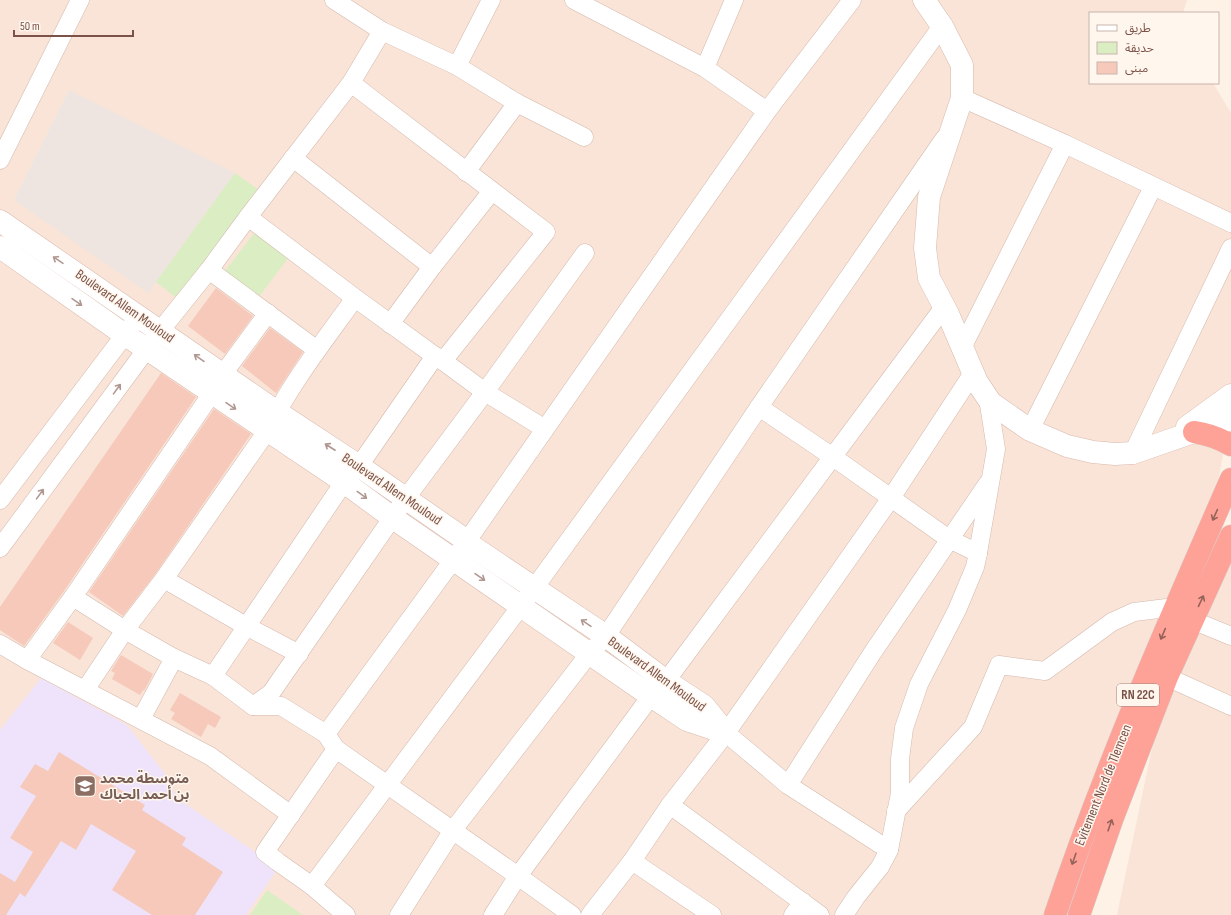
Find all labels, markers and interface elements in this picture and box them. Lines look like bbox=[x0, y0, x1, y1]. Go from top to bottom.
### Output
scale bar bbox=[14, 12, 133, 38]
legend bbox=[1089, 12, 1219, 84]
text: 50 m bbox=[20, 19, 40, 34]
text: طريق bbox=[1125, 21, 1151, 36]
text: حديقة bbox=[1125, 41, 1154, 56]
text: مبنى bbox=[1125, 61, 1148, 76]
one-way arrow bbox=[52, 256, 63, 264]
street label: Boulevard Allem Mouloud bbox=[72, 266, 178, 347]
one-way arrow bbox=[72, 298, 83, 306]
one-way arrow bbox=[194, 354, 205, 362]
one-way arrow bbox=[113, 384, 121, 395]
one-way arrow bbox=[225, 402, 236, 410]
one-way arrow bbox=[325, 443, 336, 451]
street label: Boulevard Allem Mouloud bbox=[339, 449, 445, 529]
one-way arrow bbox=[36, 489, 45, 500]
one-way arrow bbox=[356, 491, 367, 499]
one-way arrow bbox=[1211, 509, 1218, 521]
one-way arrow bbox=[474, 573, 485, 581]
one-way arrow bbox=[1198, 595, 1205, 607]
one-way arrow bbox=[581, 619, 592, 627]
one-way arrow bbox=[1159, 628, 1167, 640]
street label: Boulevard Allem Mouloud bbox=[605, 633, 709, 715]
road number: RN 22C bbox=[1117, 684, 1159, 706]
street label: Evitement Nord de Tlemcen bbox=[1071, 722, 1135, 848]
place label: متوسطة محمد بن أحمد الحباك bbox=[100, 770, 189, 803]
school or university icon: متوسطة محمد بن أحمد الحباك bbox=[72, 773, 98, 799]
one-way arrow bbox=[1106, 819, 1114, 831]
one-way arrow bbox=[1070, 852, 1077, 865]

